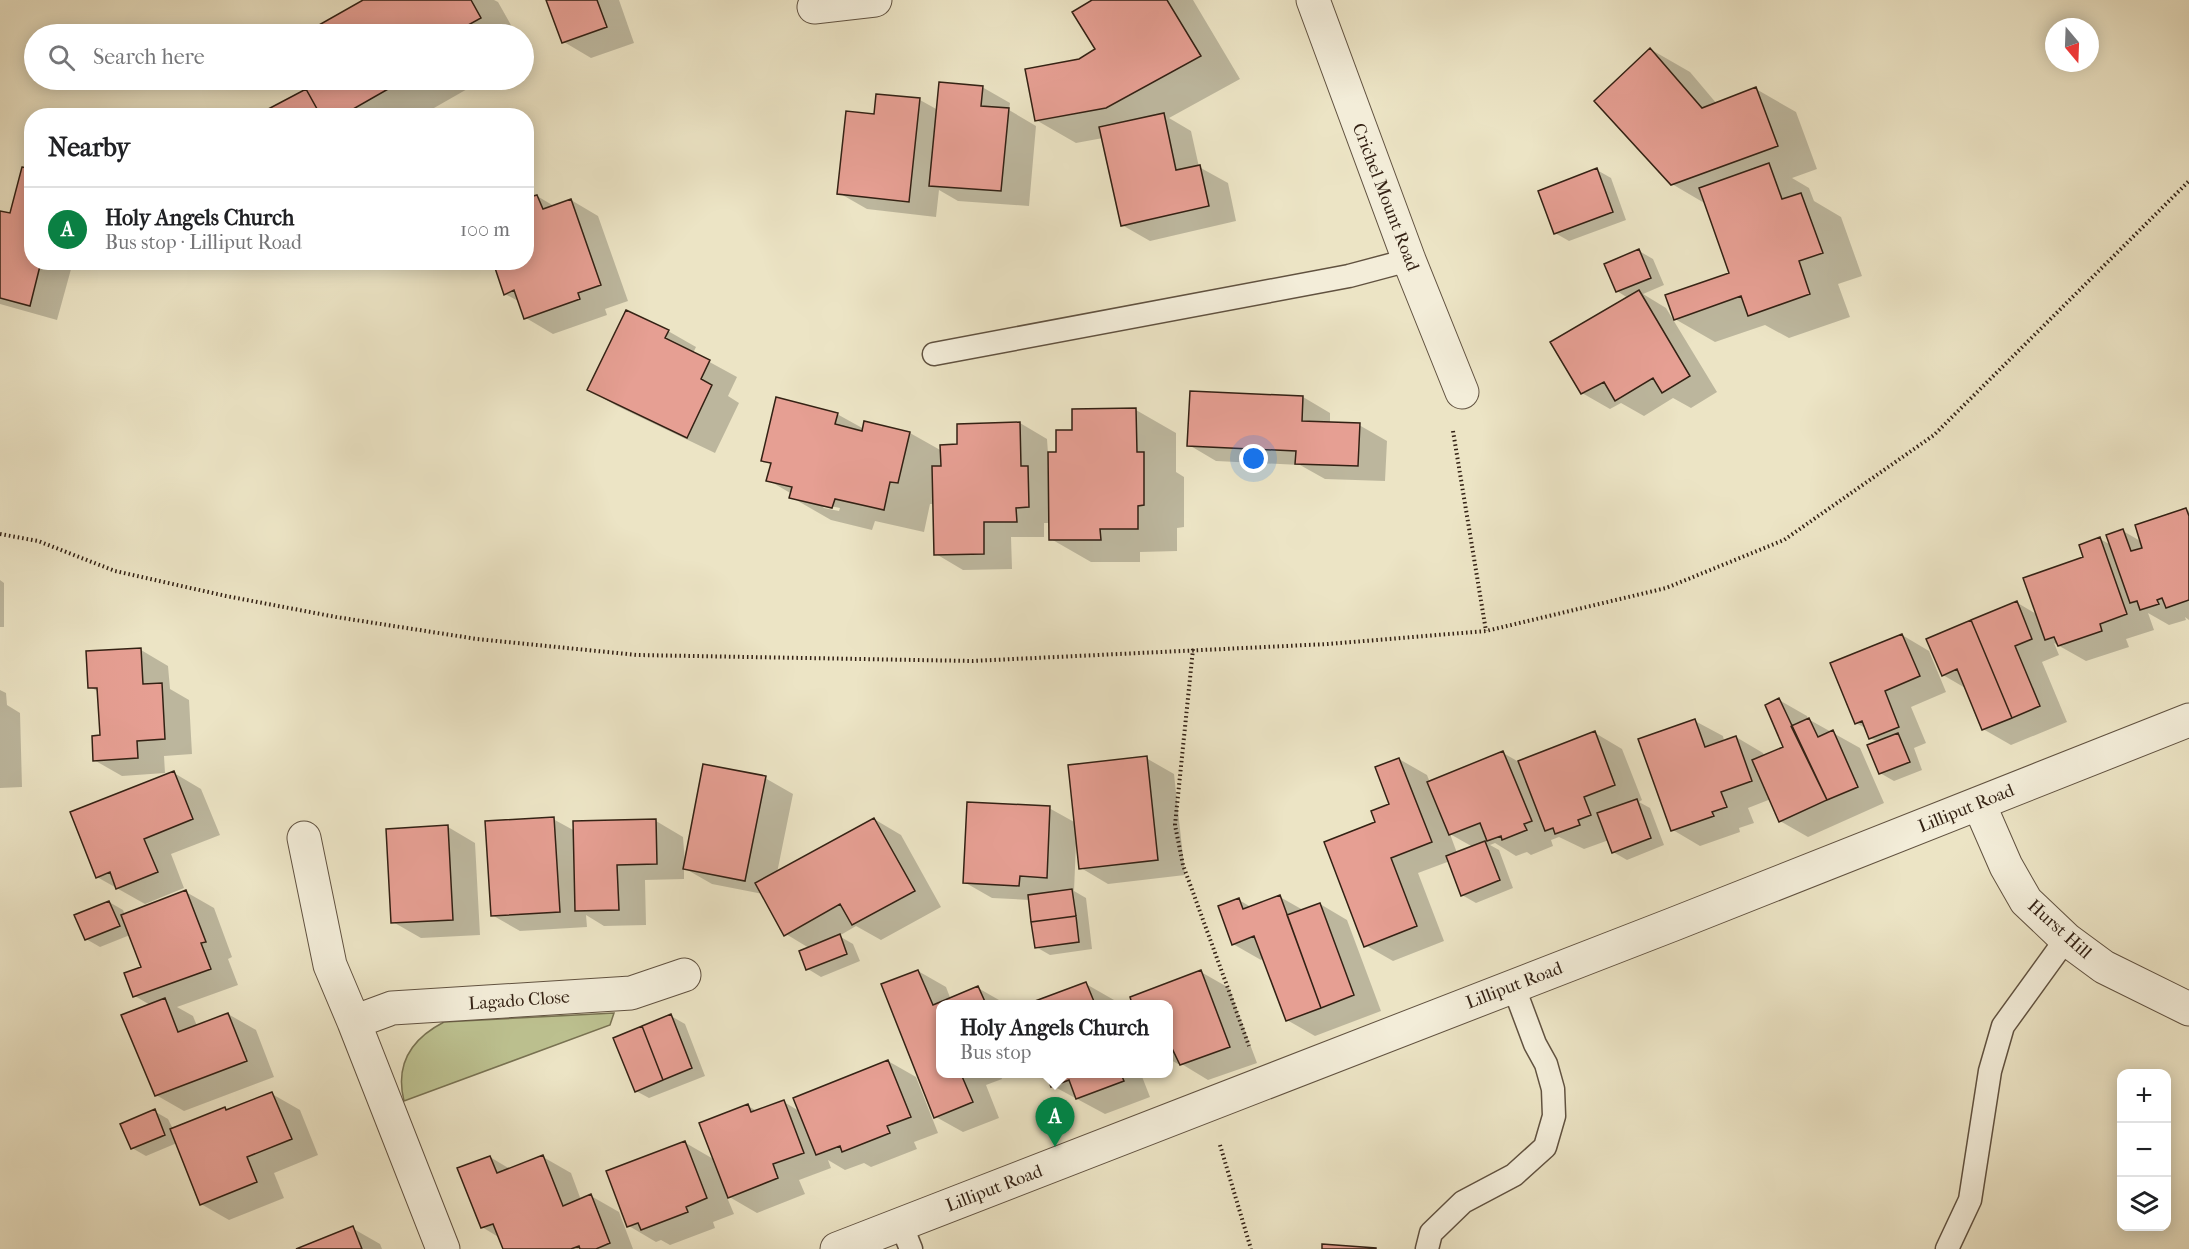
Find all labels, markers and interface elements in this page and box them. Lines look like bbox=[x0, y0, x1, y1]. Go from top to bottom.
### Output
north arrow bbox=[2045, 18, 2099, 72]
search box bbox=[24, 24, 534, 90]
icon: search bbox=[45, 41, 78, 74]
text: Search here bbox=[93, 44, 205, 70]
street label: Crichel Mount Road bbox=[1348, 120, 1423, 274]
text: Nearby bbox=[48, 132, 130, 163]
text: Holy Angels Church bbox=[105, 205, 294, 231]
text: A bbox=[61, 218, 74, 241]
text: 100 m bbox=[460, 218, 510, 241]
text: Bus stop · Lilliput Road bbox=[105, 231, 302, 254]
your location bbox=[1239, 444, 1268, 473]
street label: Lilliput Road bbox=[1915, 780, 2017, 837]
street label: Hurst Hill bbox=[2024, 895, 2096, 963]
street label: Lilliput Road bbox=[1463, 957, 1566, 1013]
street label: Lagado Close bbox=[468, 986, 571, 1015]
popup bbox=[936, 1000, 1173, 1078]
text: Holy Angels Church bbox=[960, 1015, 1149, 1041]
text: Bus stop bbox=[960, 1041, 1031, 1064]
map controls bbox=[2117, 1069, 2171, 1231]
button: + bbox=[2117, 1069, 2171, 1123]
pin: A bbox=[1036, 1098, 1074, 1147]
button: − bbox=[2117, 1123, 2171, 1177]
street label: Lilliput Road bbox=[943, 1160, 1046, 1216]
button: layers bbox=[2117, 1177, 2171, 1231]

